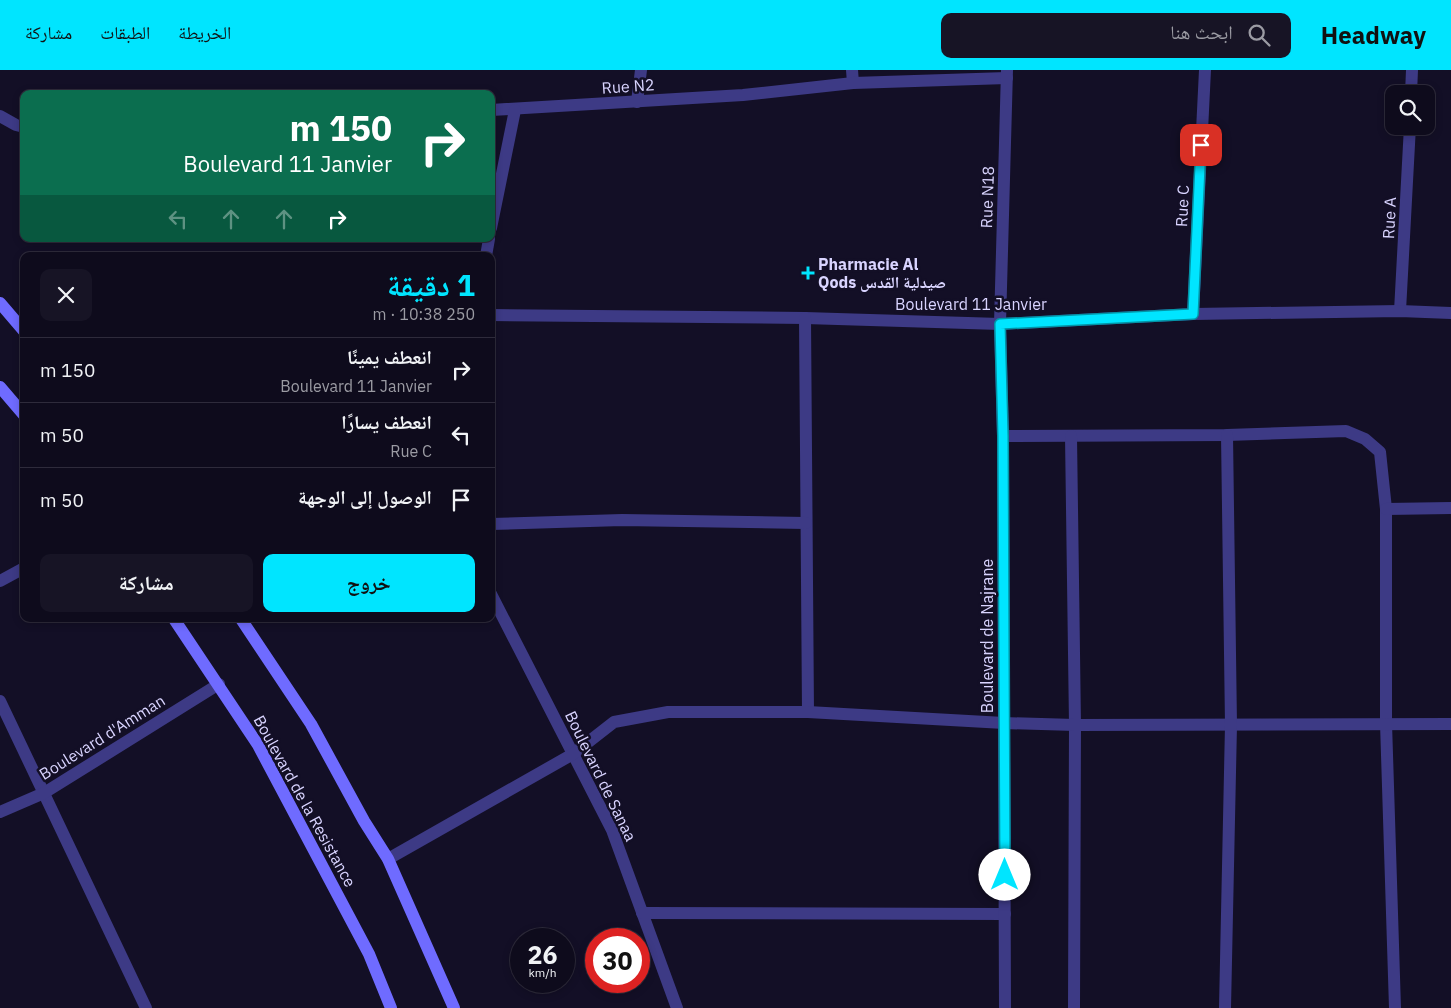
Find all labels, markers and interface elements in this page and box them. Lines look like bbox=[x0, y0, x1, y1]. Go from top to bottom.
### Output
search box bbox=[941, 13, 1291, 58]
text: Headway bbox=[1321, 19, 1426, 51]
text: ابحث هنا bbox=[1170, 20, 1233, 44]
text: مشاركة bbox=[25, 21, 72, 44]
text: الطبقات bbox=[100, 21, 150, 44]
text: الخريطة bbox=[178, 21, 231, 44]
icon: search bbox=[1245, 21, 1273, 49]
street label: Rue N2 bbox=[601, 74, 655, 98]
map controls bbox=[1385, 85, 1435, 135]
button: search bbox=[1385, 85, 1435, 135]
text: 150 m bbox=[289, 105, 392, 151]
icon: right bbox=[410, 110, 475, 175]
pin bbox=[1180, 124, 1222, 166]
icon: arrive bbox=[1187, 131, 1215, 159]
text: Boulevard 11 Janvier bbox=[183, 149, 392, 178]
street label: Rue N18 bbox=[976, 165, 998, 229]
street label: Rue C bbox=[1171, 185, 1193, 227]
street label: Rue A bbox=[1378, 196, 1400, 240]
icon: left bbox=[164, 205, 192, 233]
icon: ahead bbox=[217, 205, 245, 233]
icon: ahead bbox=[270, 205, 298, 233]
icon: right bbox=[323, 205, 351, 233]
place label: Pharmacie Al Qods صيدلية القدس bbox=[818, 254, 946, 292]
text: 1 دقيقة bbox=[387, 265, 475, 304]
marker: Pharmacie Al Qods صيدلية القدس bbox=[802, 267, 814, 279]
button: close bbox=[40, 269, 92, 321]
street label: Boulevard 11 Janvier bbox=[895, 294, 1047, 314]
text: 250 m · 10:38 bbox=[373, 304, 475, 324]
text: انعطف يمينًا bbox=[347, 345, 432, 369]
icon: right bbox=[447, 356, 475, 384]
text: 150 m bbox=[40, 358, 95, 382]
text: Boulevard 11 Janvier bbox=[280, 376, 432, 396]
text: انعطف يسارًا bbox=[341, 410, 432, 434]
icon: left bbox=[447, 421, 475, 449]
text: 50 m bbox=[40, 423, 84, 447]
text: Rue C bbox=[390, 441, 432, 461]
text: الوصول إلى الوجهة bbox=[298, 485, 432, 509]
icon: arrive bbox=[447, 486, 475, 514]
text: 50 m bbox=[40, 488, 84, 512]
button: مشاركة bbox=[40, 554, 253, 612]
button: خروج bbox=[263, 554, 475, 612]
street label: Boulevard de Najrane bbox=[977, 559, 997, 713]
street label: Boulevard d'Amman bbox=[35, 690, 169, 784]
street label: Boulevard de Sanaa bbox=[561, 708, 641, 845]
street label: Boulevard de la Resistance bbox=[249, 712, 361, 891]
position arrow bbox=[978, 848, 1030, 900]
speed limit sign: 30 bbox=[585, 928, 650, 993]
text: 26 bbox=[527, 938, 558, 971]
text: km/h bbox=[528, 965, 557, 980]

